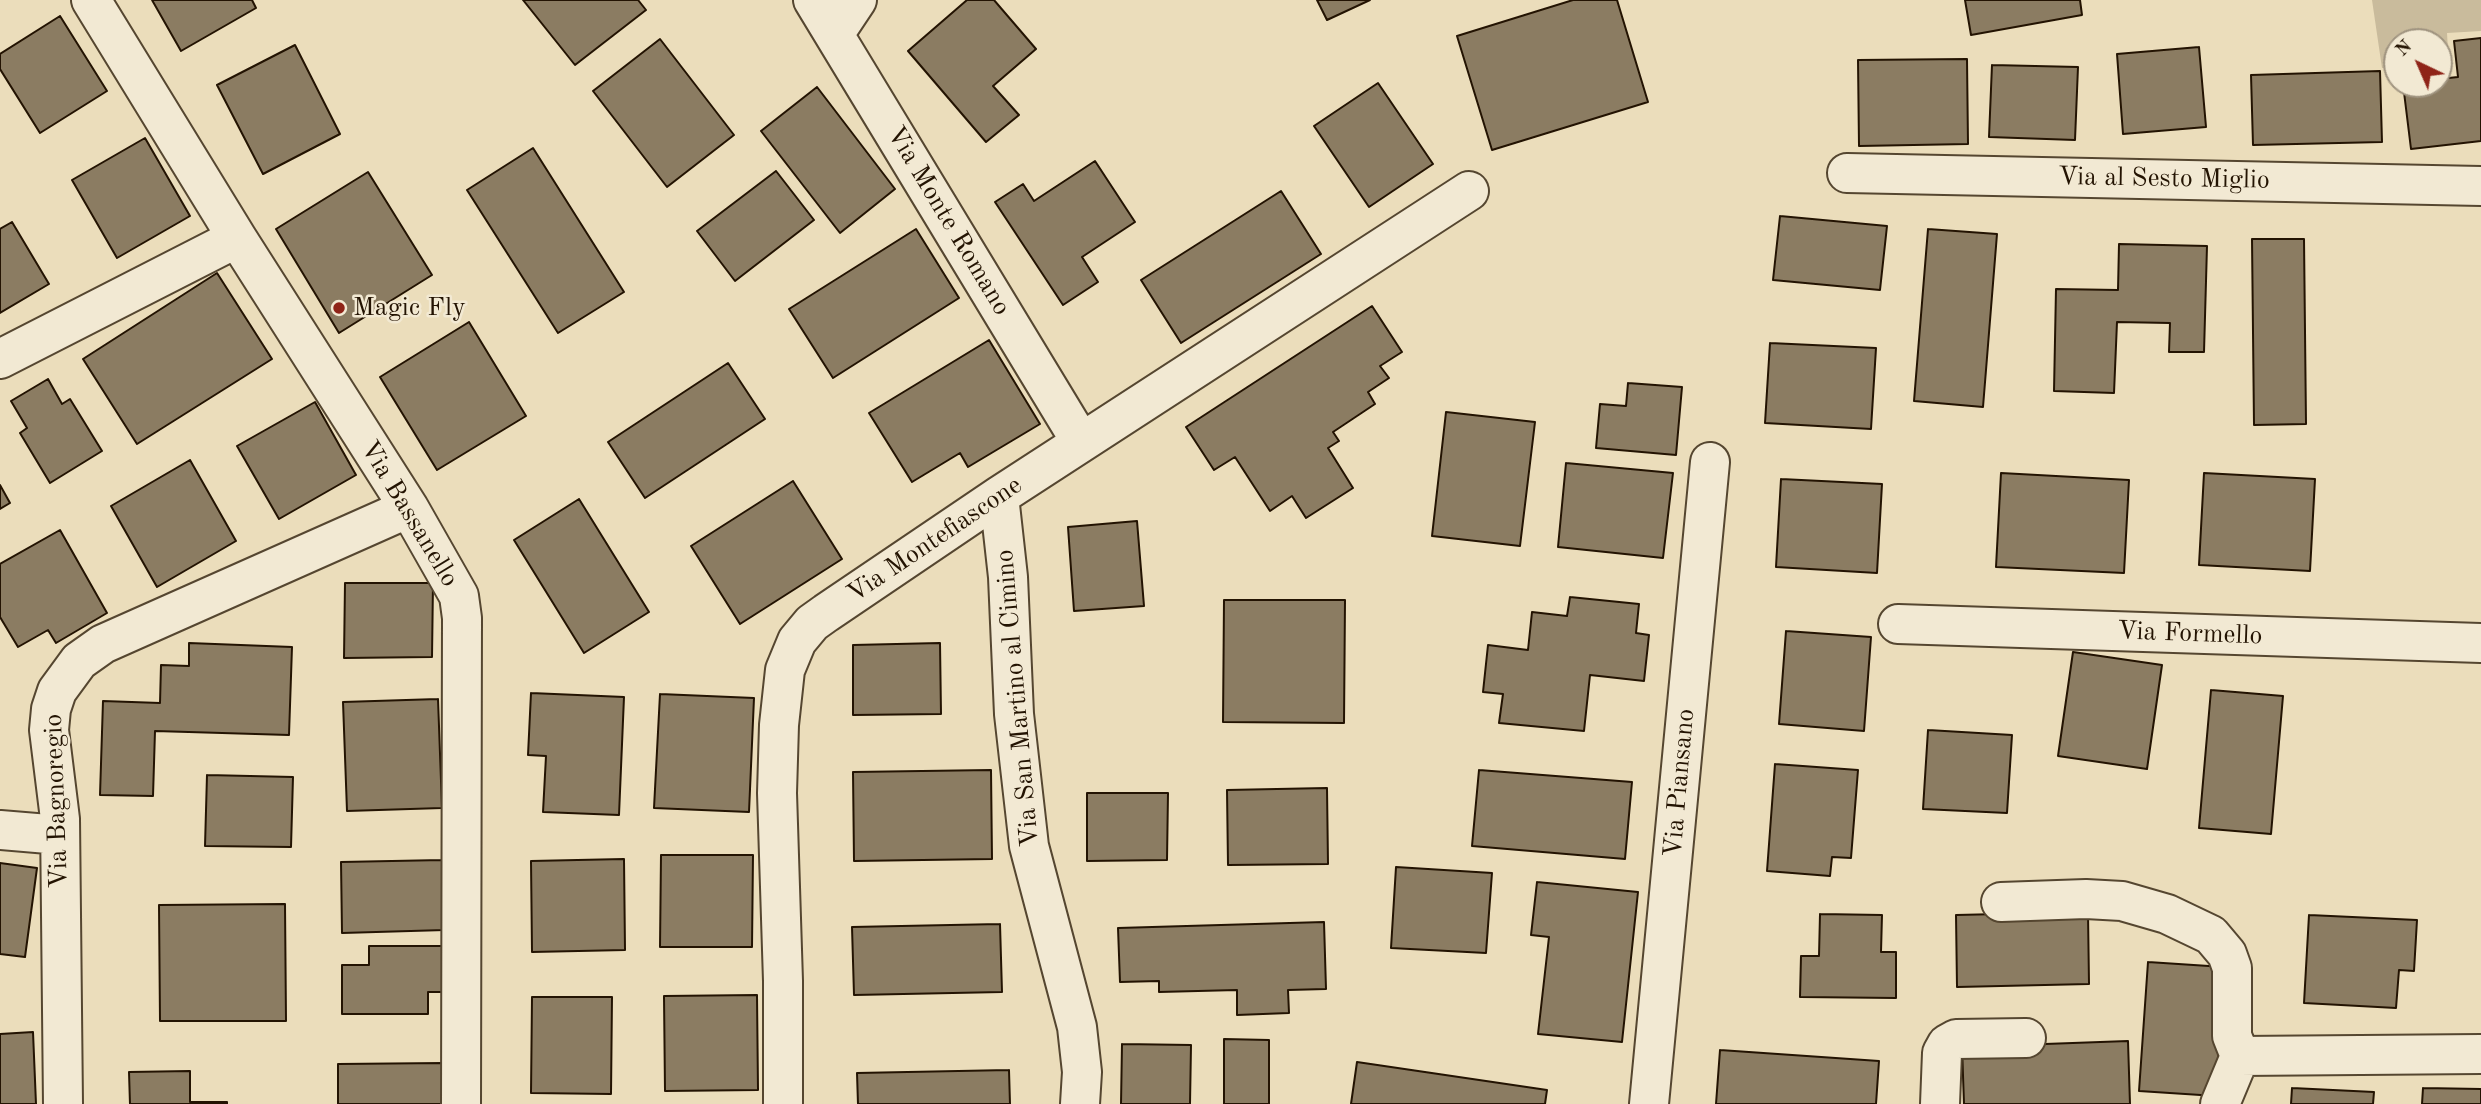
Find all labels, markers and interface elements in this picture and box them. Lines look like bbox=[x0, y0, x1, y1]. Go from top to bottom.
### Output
north arrow bbox=[2383, 28, 2453, 98]
text: N bbox=[2393, 37, 2416, 61]
street label: Via Monte Romano bbox=[879, 121, 1017, 321]
street label: Via al Sesto Miglio bbox=[2058, 162, 2270, 196]
place label: Magic Fly bbox=[353, 292, 466, 324]
marker: Magic Fly bbox=[331, 300, 347, 316]
street label: Via Bassanello bbox=[353, 435, 465, 593]
street label: Via Montefiascone bbox=[842, 470, 1028, 610]
street label: Via San Martino al Cimino bbox=[989, 548, 1047, 848]
street label: Via Formello bbox=[2117, 616, 2263, 652]
street label: Via Piansano bbox=[1658, 708, 1702, 858]
street label: Via Bagnoregio bbox=[38, 713, 76, 889]

